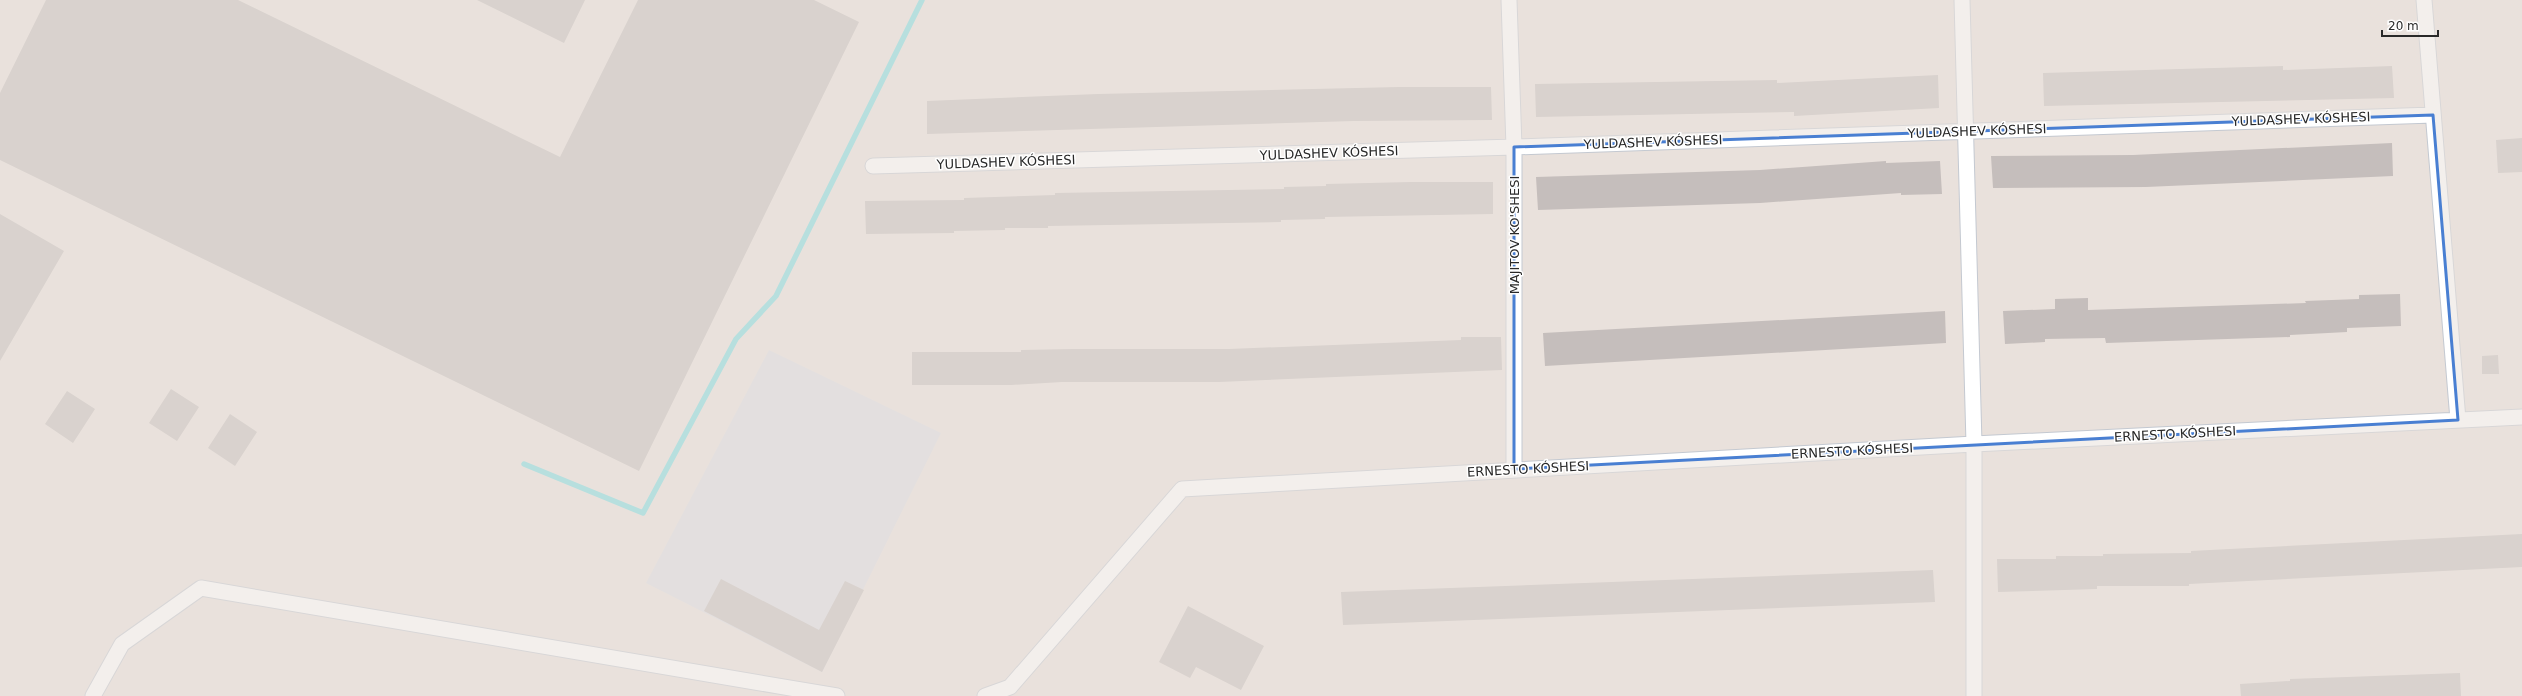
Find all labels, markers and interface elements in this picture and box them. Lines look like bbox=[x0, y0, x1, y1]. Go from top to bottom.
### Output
scale bar bbox=[2382, 12, 2438, 38]
text: 20 m bbox=[2388, 19, 2419, 33]
street label: YULDASHEV KÓSHESI bbox=[2230, 109, 2371, 129]
street label: YULDASHEV KÓSHESI bbox=[1906, 121, 2047, 141]
street label: YULDASHEV KÓSHESI bbox=[1582, 132, 1723, 152]
street label: YULDASHEV KÓSHESI bbox=[1258, 143, 1399, 163]
street label: YULDASHEV KÓSHESI bbox=[935, 152, 1076, 172]
street label: MAJITOV KO'SHESI bbox=[1507, 176, 1522, 294]
street label: ERNESTO KÓSHESI bbox=[2114, 423, 2236, 445]
street label: ERNESTO KÓSHESI bbox=[1791, 440, 1913, 462]
street label: ERNESTO KÓSHESI bbox=[1467, 458, 1589, 480]

